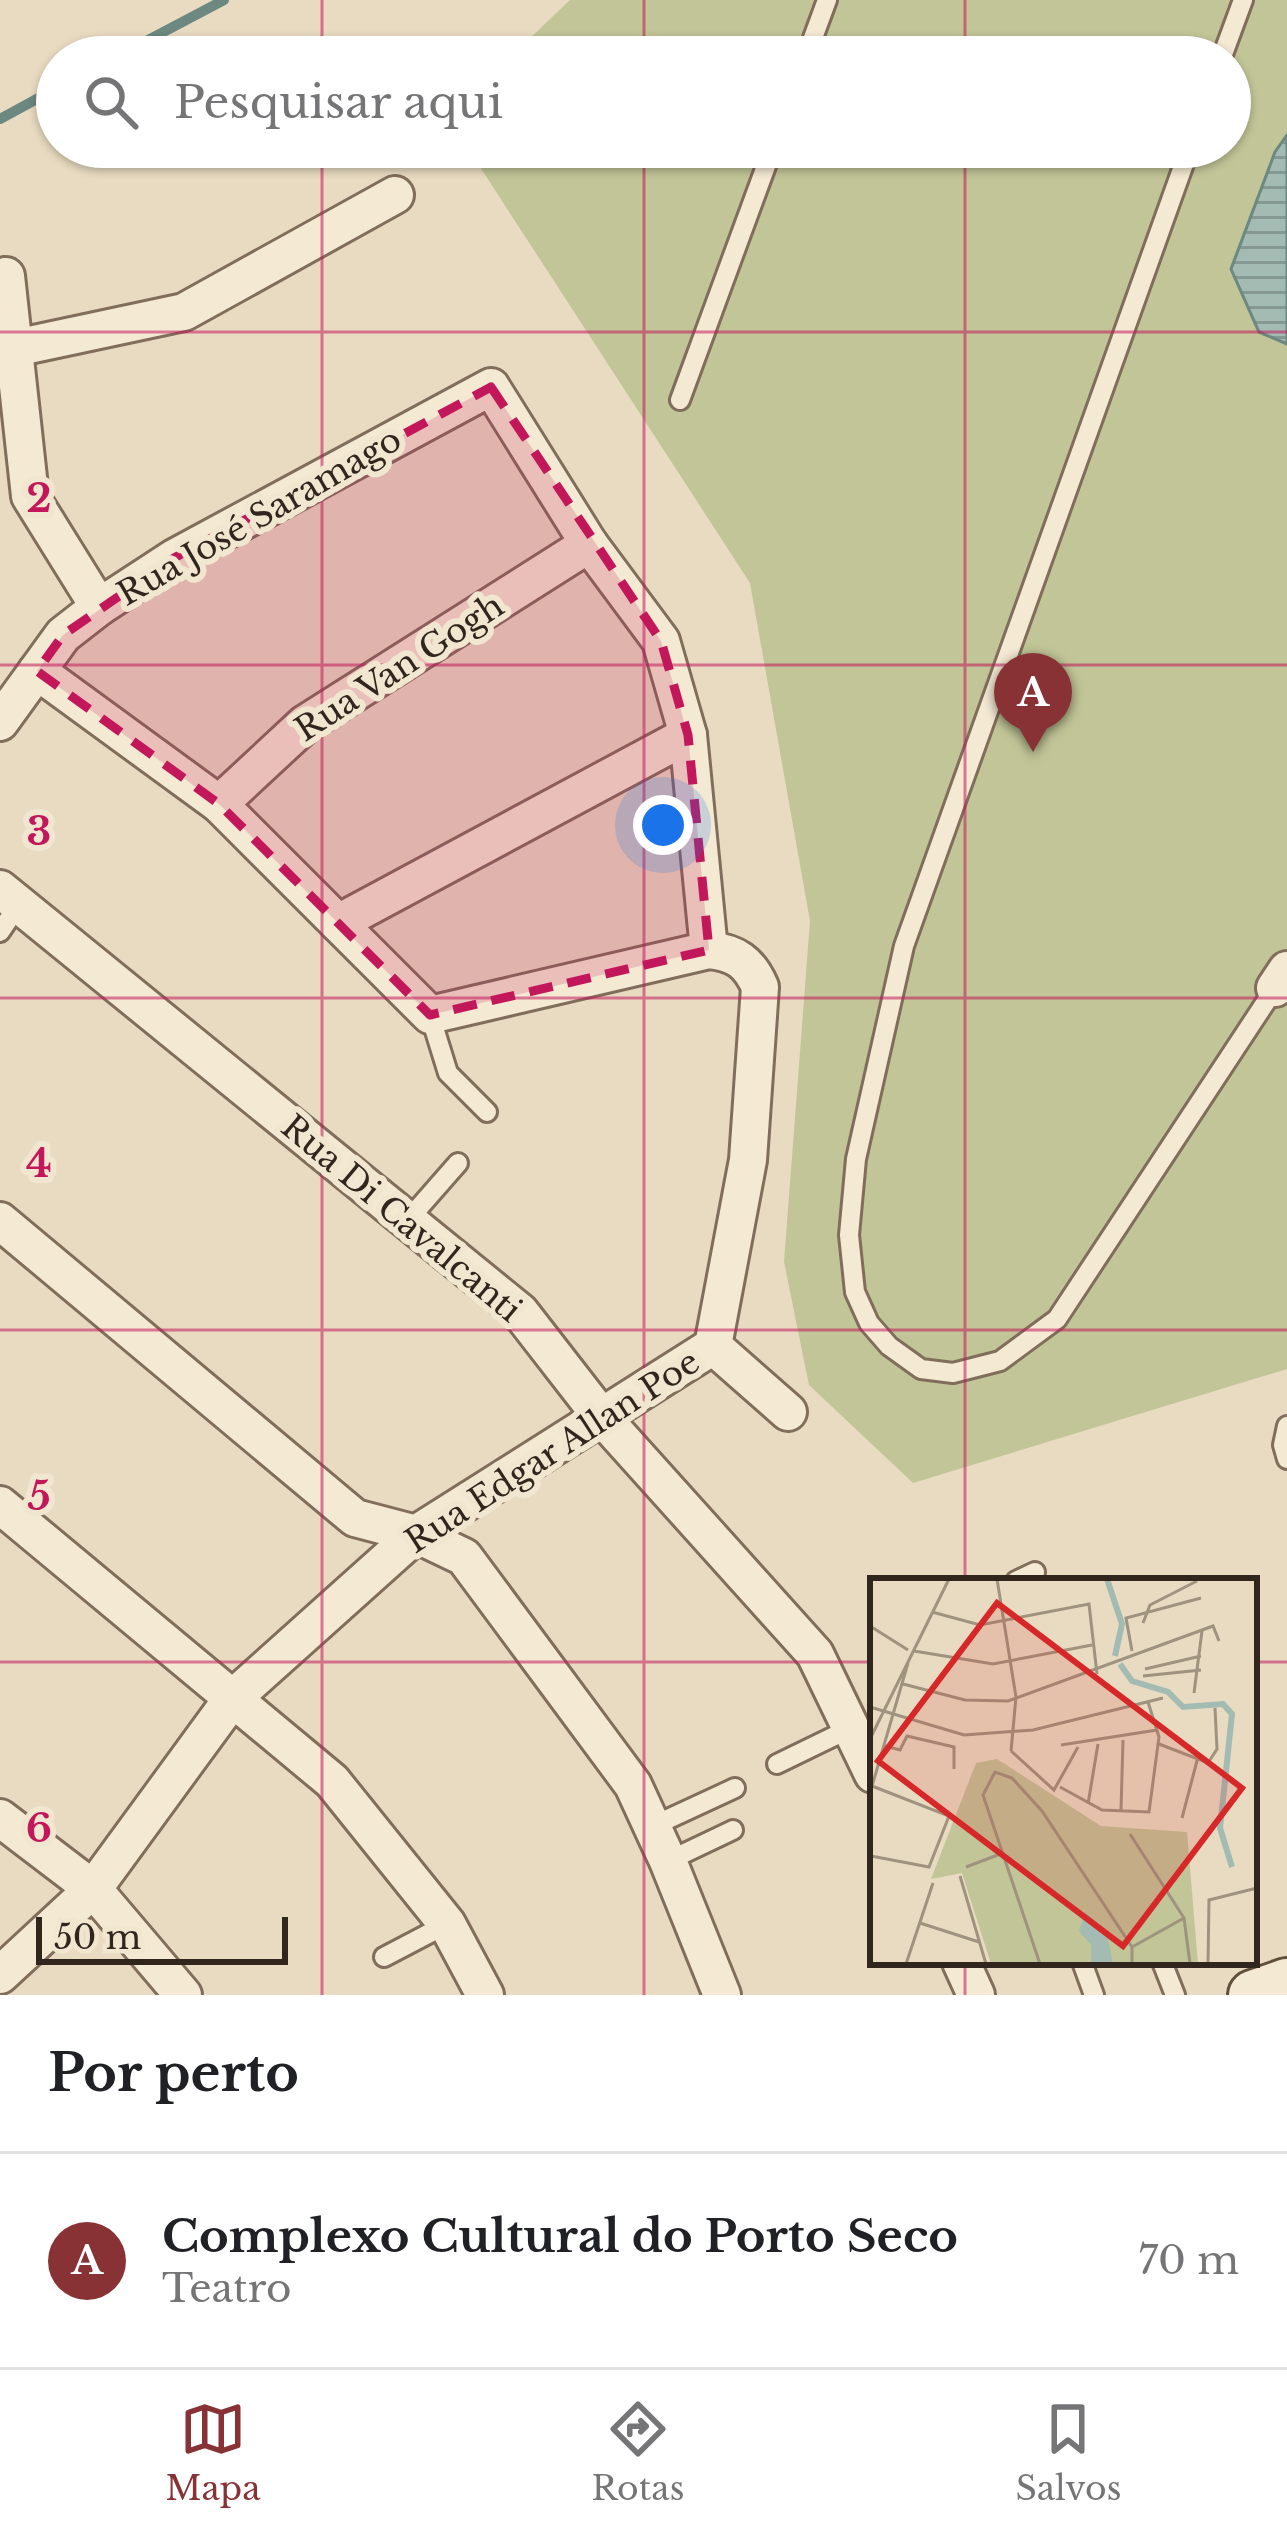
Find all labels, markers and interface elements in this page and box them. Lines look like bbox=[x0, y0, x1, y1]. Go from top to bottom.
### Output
search box bbox=[36, 36, 1251, 168]
icon: search bbox=[78, 69, 144, 135]
text: Pesquisar aqui bbox=[174, 74, 503, 130]
street label: Rua José Saramago bbox=[110, 418, 409, 614]
text: 2 bbox=[26, 474, 52, 523]
street label: Rua Van Gogh bbox=[287, 585, 511, 750]
pin: A bbox=[994, 653, 1072, 752]
your location bbox=[633, 795, 693, 855]
text: 3 bbox=[27, 807, 51, 856]
street label: Rua Di Cavalcanti bbox=[273, 1106, 530, 1331]
text: 4 bbox=[26, 1139, 52, 1188]
street label: Rua Edgar Allan Poe bbox=[398, 1341, 707, 1562]
text: 5 bbox=[27, 1472, 51, 1521]
inset map bbox=[870, 1578, 1257, 1965]
text: 6 bbox=[26, 1804, 52, 1853]
scale bar bbox=[36, 1911, 288, 1964]
text: 50 m bbox=[54, 1917, 141, 1958]
text: Por perto bbox=[48, 2042, 299, 2105]
text: Complexo Cultural do Porto Seco bbox=[162, 2208, 958, 2264]
text: A bbox=[71, 2236, 103, 2285]
text: 70 m bbox=[1139, 2236, 1239, 2285]
text: Teatro bbox=[162, 2264, 292, 2313]
tab: Mapa bbox=[165, 2396, 260, 2509]
tab: Rotas bbox=[591, 2396, 684, 2509]
tab: Salvos bbox=[1015, 2396, 1121, 2509]

